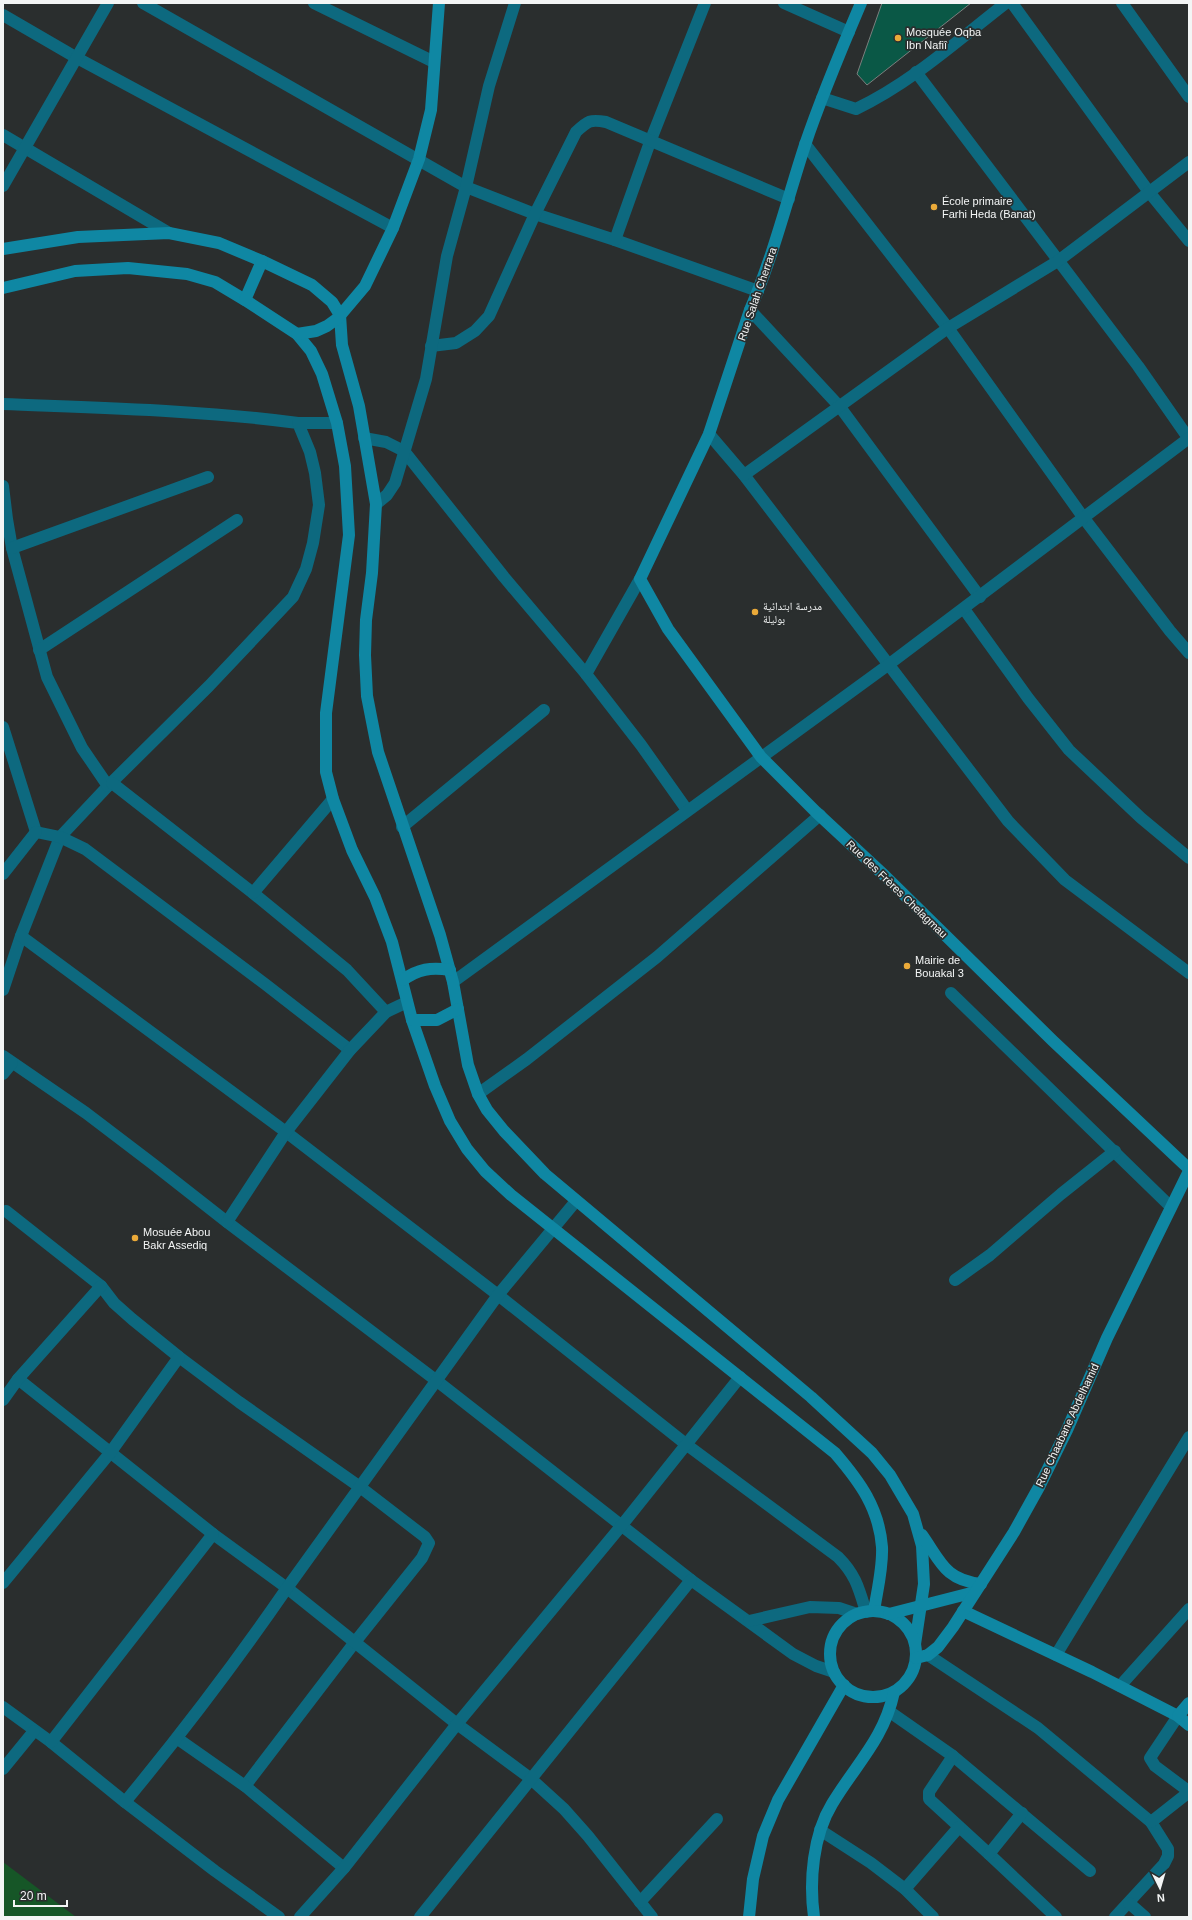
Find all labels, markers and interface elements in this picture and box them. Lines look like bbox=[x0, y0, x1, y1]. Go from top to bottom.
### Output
place label: Mosquée Oqba Ibn Nafiî bbox=[906, 26, 982, 51]
marker: Mosquée Oqba Ibn Nafiî bbox=[893, 33, 903, 43]
place label: École primaire Farhi Heda (Banat) bbox=[942, 195, 1036, 220]
marker: École primaire Farhi Heda (Banat) bbox=[929, 202, 939, 212]
street label: Rue Salah Cherrara bbox=[735, 245, 779, 342]
place label: مدرسة ابتدائية بوليلة bbox=[763, 600, 822, 625]
marker: مدرسة ابتدائية بوليلة bbox=[750, 607, 760, 617]
street label: Rue des Frères Chelagmau bbox=[844, 838, 950, 940]
place label: Mairie de Bouakal 3 bbox=[915, 954, 964, 979]
marker: Mairie de Bouakal 3 bbox=[902, 961, 912, 971]
place label: Mosuée Abou Bakr Assediq bbox=[143, 1226, 210, 1251]
marker: Mosuée Abou Bakr Assediq bbox=[130, 1233, 140, 1243]
street label: Rue Chaabane Abdelhamid bbox=[1033, 1361, 1101, 1489]
north arrow bbox=[1140, 1868, 1180, 1908]
scale bar bbox=[14, 1882, 67, 1908]
text: 20 m bbox=[20, 1889, 47, 1903]
text: N bbox=[1156, 1892, 1165, 1904]

